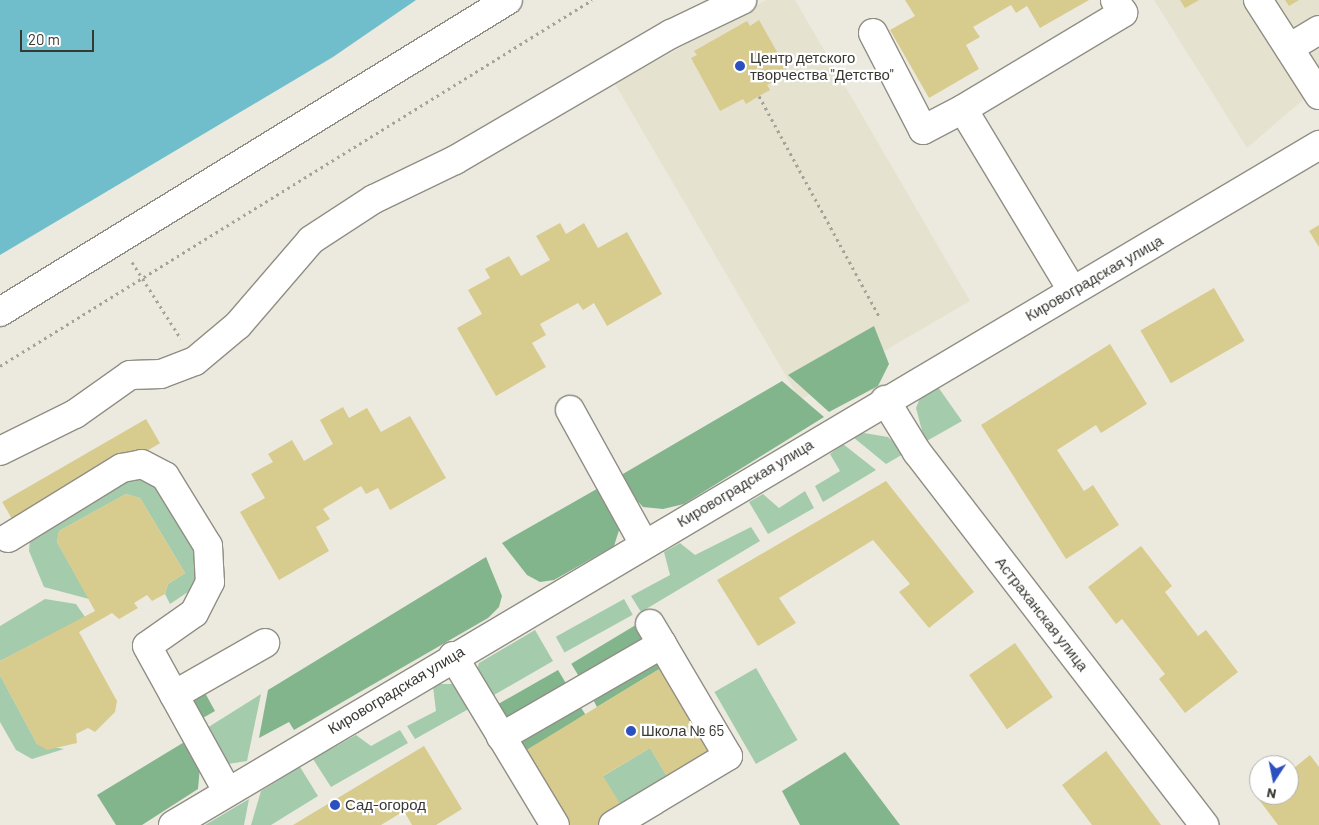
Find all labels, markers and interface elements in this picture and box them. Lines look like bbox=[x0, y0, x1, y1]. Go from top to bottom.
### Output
scale bar bbox=[22, 20, 96, 52]
text: 20 m bbox=[28, 30, 60, 48]
place label: Центр детского творчества "Детство" bbox=[750, 48, 894, 83]
marker: Центр детского творчества "Детство" bbox=[734, 60, 746, 72]
street label: Кировоградская улица bbox=[1022, 231, 1166, 325]
street label: Кировоградская улица bbox=[674, 435, 816, 531]
street label: Астраханская улица bbox=[992, 553, 1092, 675]
street label: Кировоградская улица bbox=[325, 642, 467, 738]
place label: Школа № 65 bbox=[641, 722, 724, 740]
marker: Школа № 65 bbox=[625, 725, 637, 737]
north arrow bbox=[1249, 755, 1299, 805]
text: N bbox=[1265, 785, 1277, 803]
place label: Сад-огород bbox=[345, 796, 426, 814]
marker: Сад-огород bbox=[329, 799, 341, 811]

